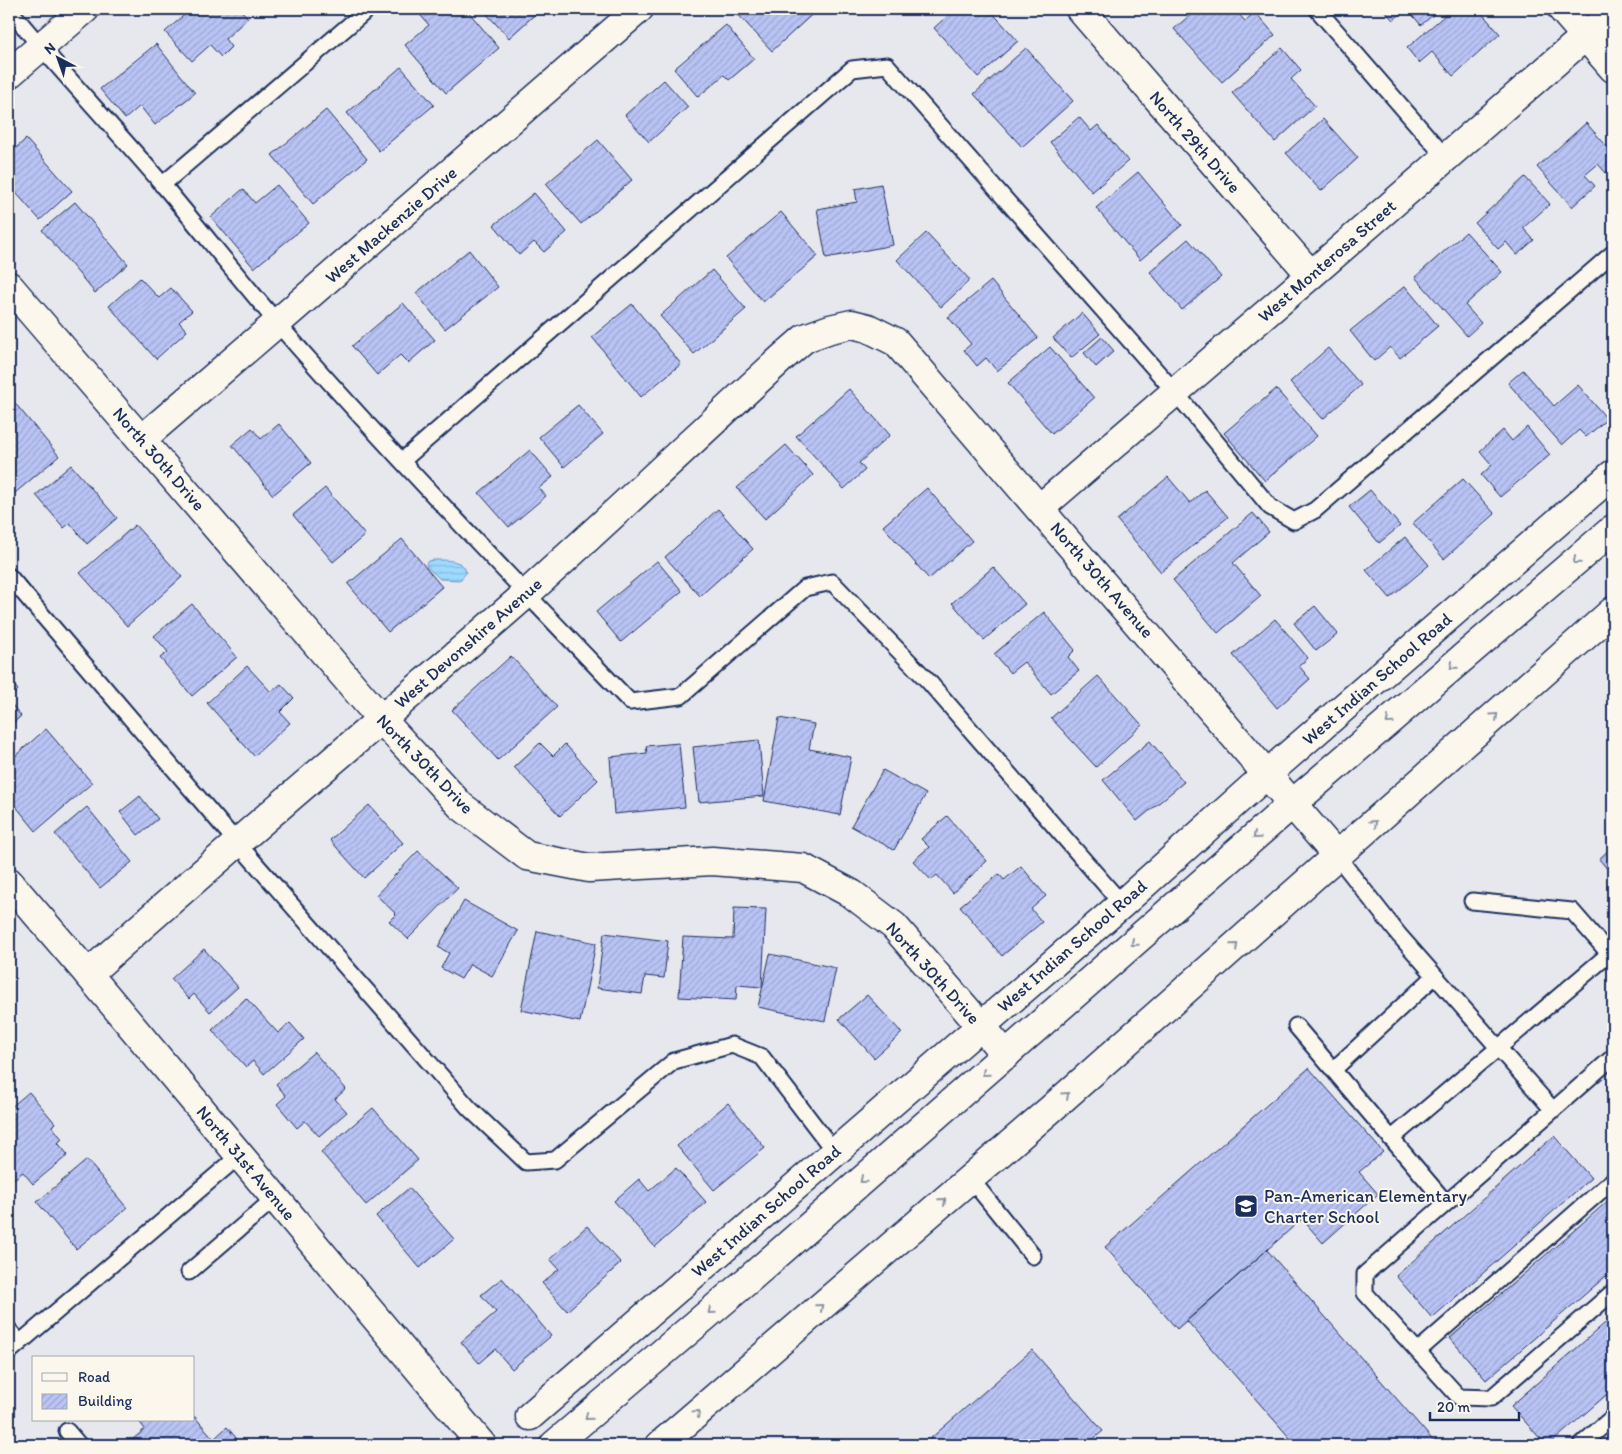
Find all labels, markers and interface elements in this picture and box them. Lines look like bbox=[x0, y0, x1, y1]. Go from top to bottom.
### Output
north arrow bbox=[32, 32, 82, 82]
text: N bbox=[41, 39, 59, 58]
street label: North 29th Drive bbox=[1145, 86, 1245, 198]
street label: West Mackenzie Drive bbox=[321, 162, 461, 288]
street label: West Monterosa Street bbox=[1253, 195, 1401, 327]
street label: North 30th Drive bbox=[108, 403, 210, 515]
street label: North 30th Avenue bbox=[1046, 517, 1158, 643]
one-way arrow bbox=[1573, 555, 1582, 564]
street label: West Devonshire Avenue bbox=[389, 573, 547, 713]
street label: West Indian School Road bbox=[1298, 608, 1456, 750]
one-way arrow bbox=[1449, 660, 1458, 669]
street label: North 30th Drive bbox=[372, 709, 478, 819]
one-way arrow bbox=[1490, 712, 1499, 721]
one-way arrow bbox=[1385, 715, 1394, 724]
one-way arrow bbox=[1368, 820, 1377, 829]
one-way arrow bbox=[1252, 830, 1261, 839]
street label: West Indian School Road bbox=[993, 875, 1151, 1017]
street label: North 30th Drive bbox=[881, 917, 985, 1029]
one-way arrow bbox=[1130, 937, 1139, 946]
one-way arrow bbox=[1229, 942, 1238, 951]
one-way arrow bbox=[982, 1067, 991, 1076]
one-way arrow bbox=[1060, 1092, 1069, 1101]
street label: North 31st Avenue bbox=[192, 1101, 300, 1225]
street label: West Indian School Road bbox=[687, 1140, 845, 1282]
one-way arrow bbox=[859, 1174, 868, 1183]
place label: Pan-American Elementary Charter School bbox=[1264, 1185, 1467, 1228]
school or university icon: Pan-American Elementary Charter School bbox=[1233, 1193, 1259, 1219]
one-way arrow bbox=[937, 1199, 946, 1207]
one-way arrow bbox=[814, 1305, 823, 1313]
one-way arrow bbox=[708, 1306, 717, 1315]
legend bbox=[32, 1356, 195, 1422]
text: Road bbox=[78, 1368, 111, 1386]
scale bar bbox=[1430, 1389, 1518, 1421]
text: Building bbox=[78, 1392, 132, 1410]
text: 20 m bbox=[1437, 1398, 1471, 1416]
one-way arrow bbox=[691, 1410, 700, 1419]
one-way arrow bbox=[584, 1411, 593, 1420]

